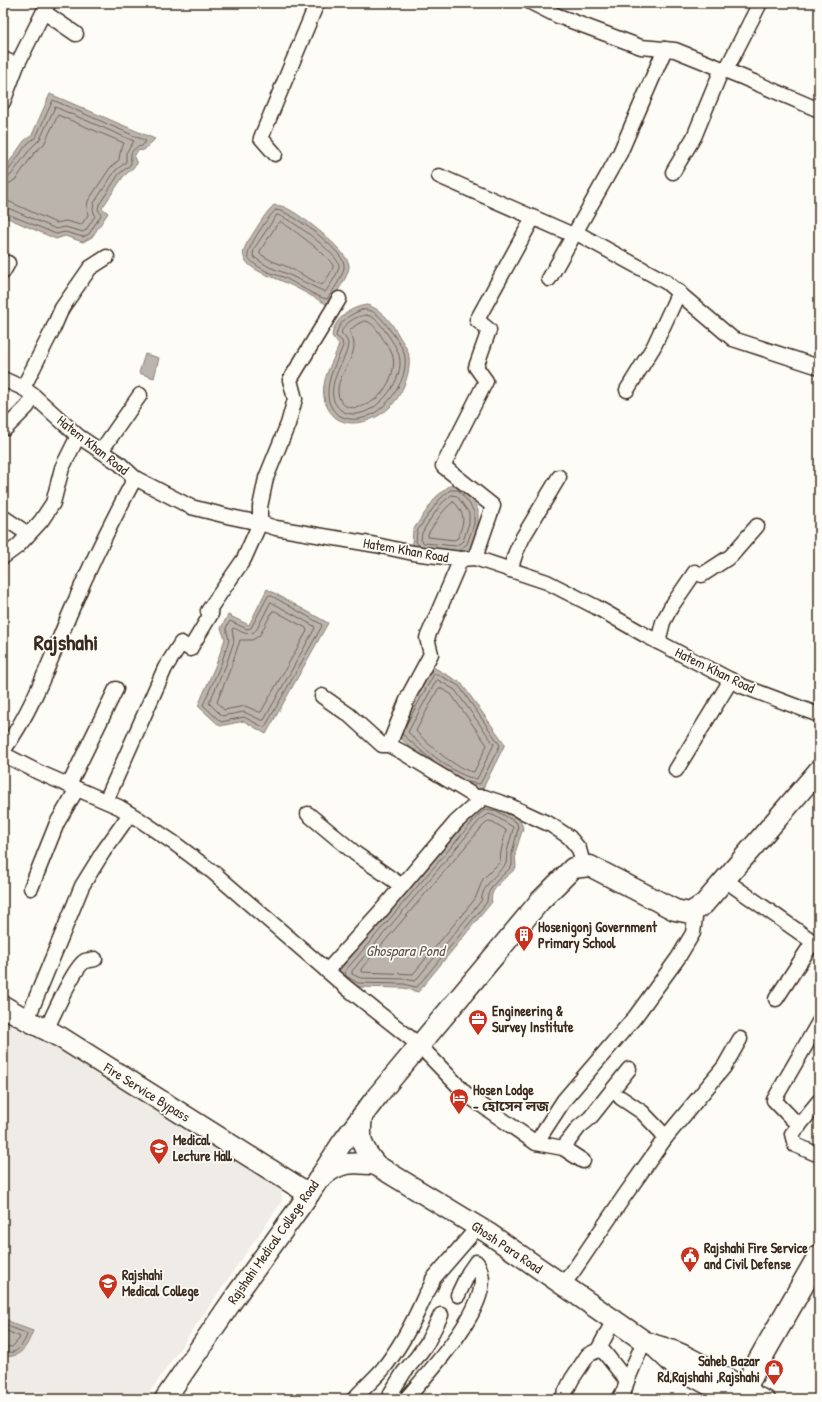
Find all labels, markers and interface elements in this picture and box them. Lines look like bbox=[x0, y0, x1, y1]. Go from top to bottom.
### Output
street label: Hatem Khan Road bbox=[53, 411, 134, 479]
street label: Hatem Khan Road bbox=[362, 533, 451, 566]
district label: Rajshahi bbox=[34, 627, 98, 657]
street label: Hatem Khan Road bbox=[672, 642, 759, 697]
place label: Hosenigonj Government Primary School bbox=[538, 917, 658, 954]
building icon: Hosenigonj Government Primary School bbox=[513, 924, 535, 952]
water label: Ghospara Pond bbox=[366, 940, 446, 961]
place label: Engineering & Survey Institute bbox=[492, 1001, 574, 1038]
office icon: Engineering & Survey Institute bbox=[467, 1008, 489, 1036]
street label: Fire Service Bypass bbox=[99, 1057, 194, 1127]
place label: Hosen Lodge - হোসেন লজ bbox=[473, 1080, 549, 1115]
hotel icon: Hosen Lodge - হোসেন লজ bbox=[448, 1087, 470, 1115]
place label: Medical Lecture Hall bbox=[173, 1130, 233, 1165]
school or university icon: Medical Lecture Hall bbox=[148, 1137, 170, 1165]
street label: Rajshahi Medical College Road bbox=[223, 1175, 324, 1308]
street label: Ghosh Para Road bbox=[468, 1216, 547, 1278]
place label: Rajshahi Fire Service and Civil Defense bbox=[704, 1238, 808, 1273]
public building icon: Rajshahi Fire Service and Civil Defense bbox=[679, 1245, 701, 1273]
place label: Rajshahi Medical College bbox=[122, 1265, 200, 1302]
school or university icon: Rajshahi Medical College bbox=[97, 1272, 119, 1300]
place label: Saheb Bazar Rd,Rajshahi ,Rajshahi bbox=[657, 1351, 761, 1387]
shop icon: Saheb Bazar Rd,Rajshahi ,Rajshahi bbox=[763, 1358, 785, 1386]

